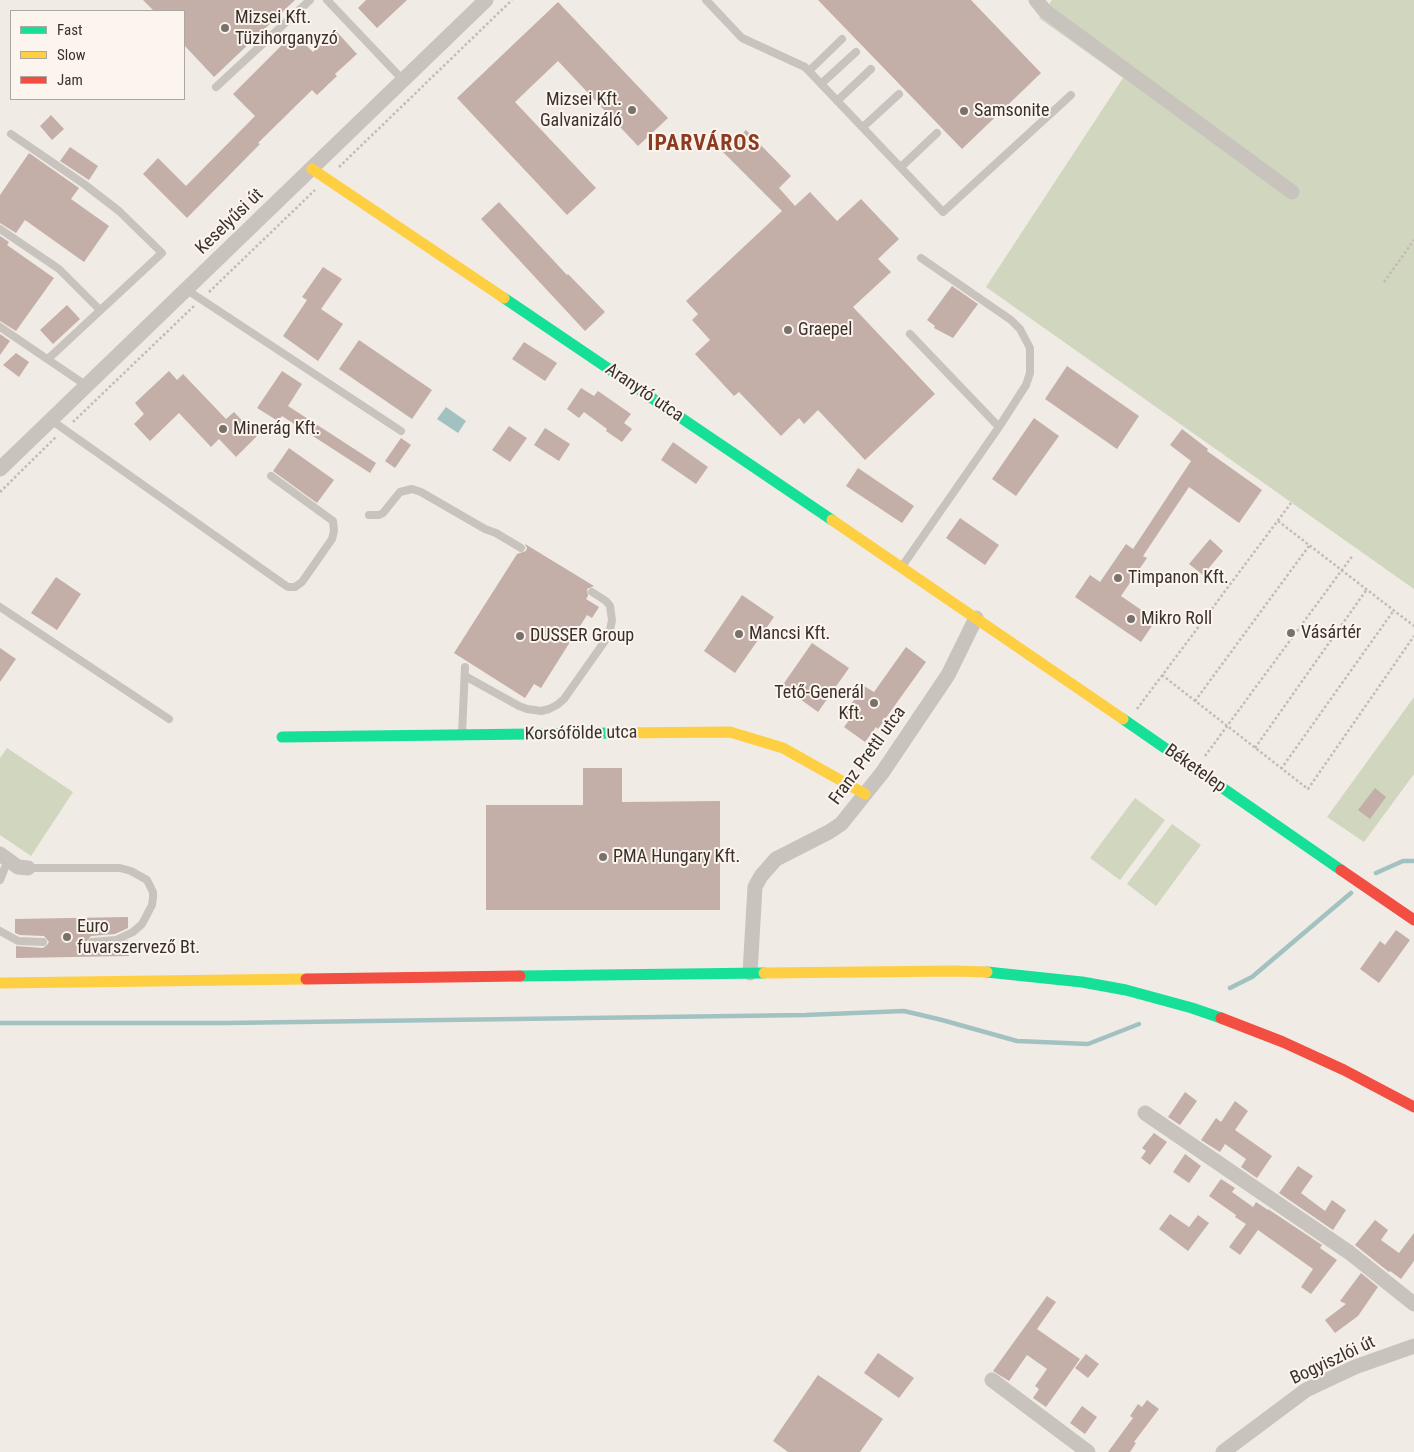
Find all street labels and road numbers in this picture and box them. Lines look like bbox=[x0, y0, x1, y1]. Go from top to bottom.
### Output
street label: Keselyűsi út bbox=[192, 185, 268, 259]
street label: Aranytó utca bbox=[601, 359, 687, 427]
street label: Franz Prettl utca bbox=[825, 703, 911, 809]
street label: Korsófölde utca bbox=[524, 722, 638, 746]
street label: Béketelep bbox=[1160, 740, 1230, 798]
street label: Bogyiszlói út bbox=[1287, 1332, 1379, 1390]

